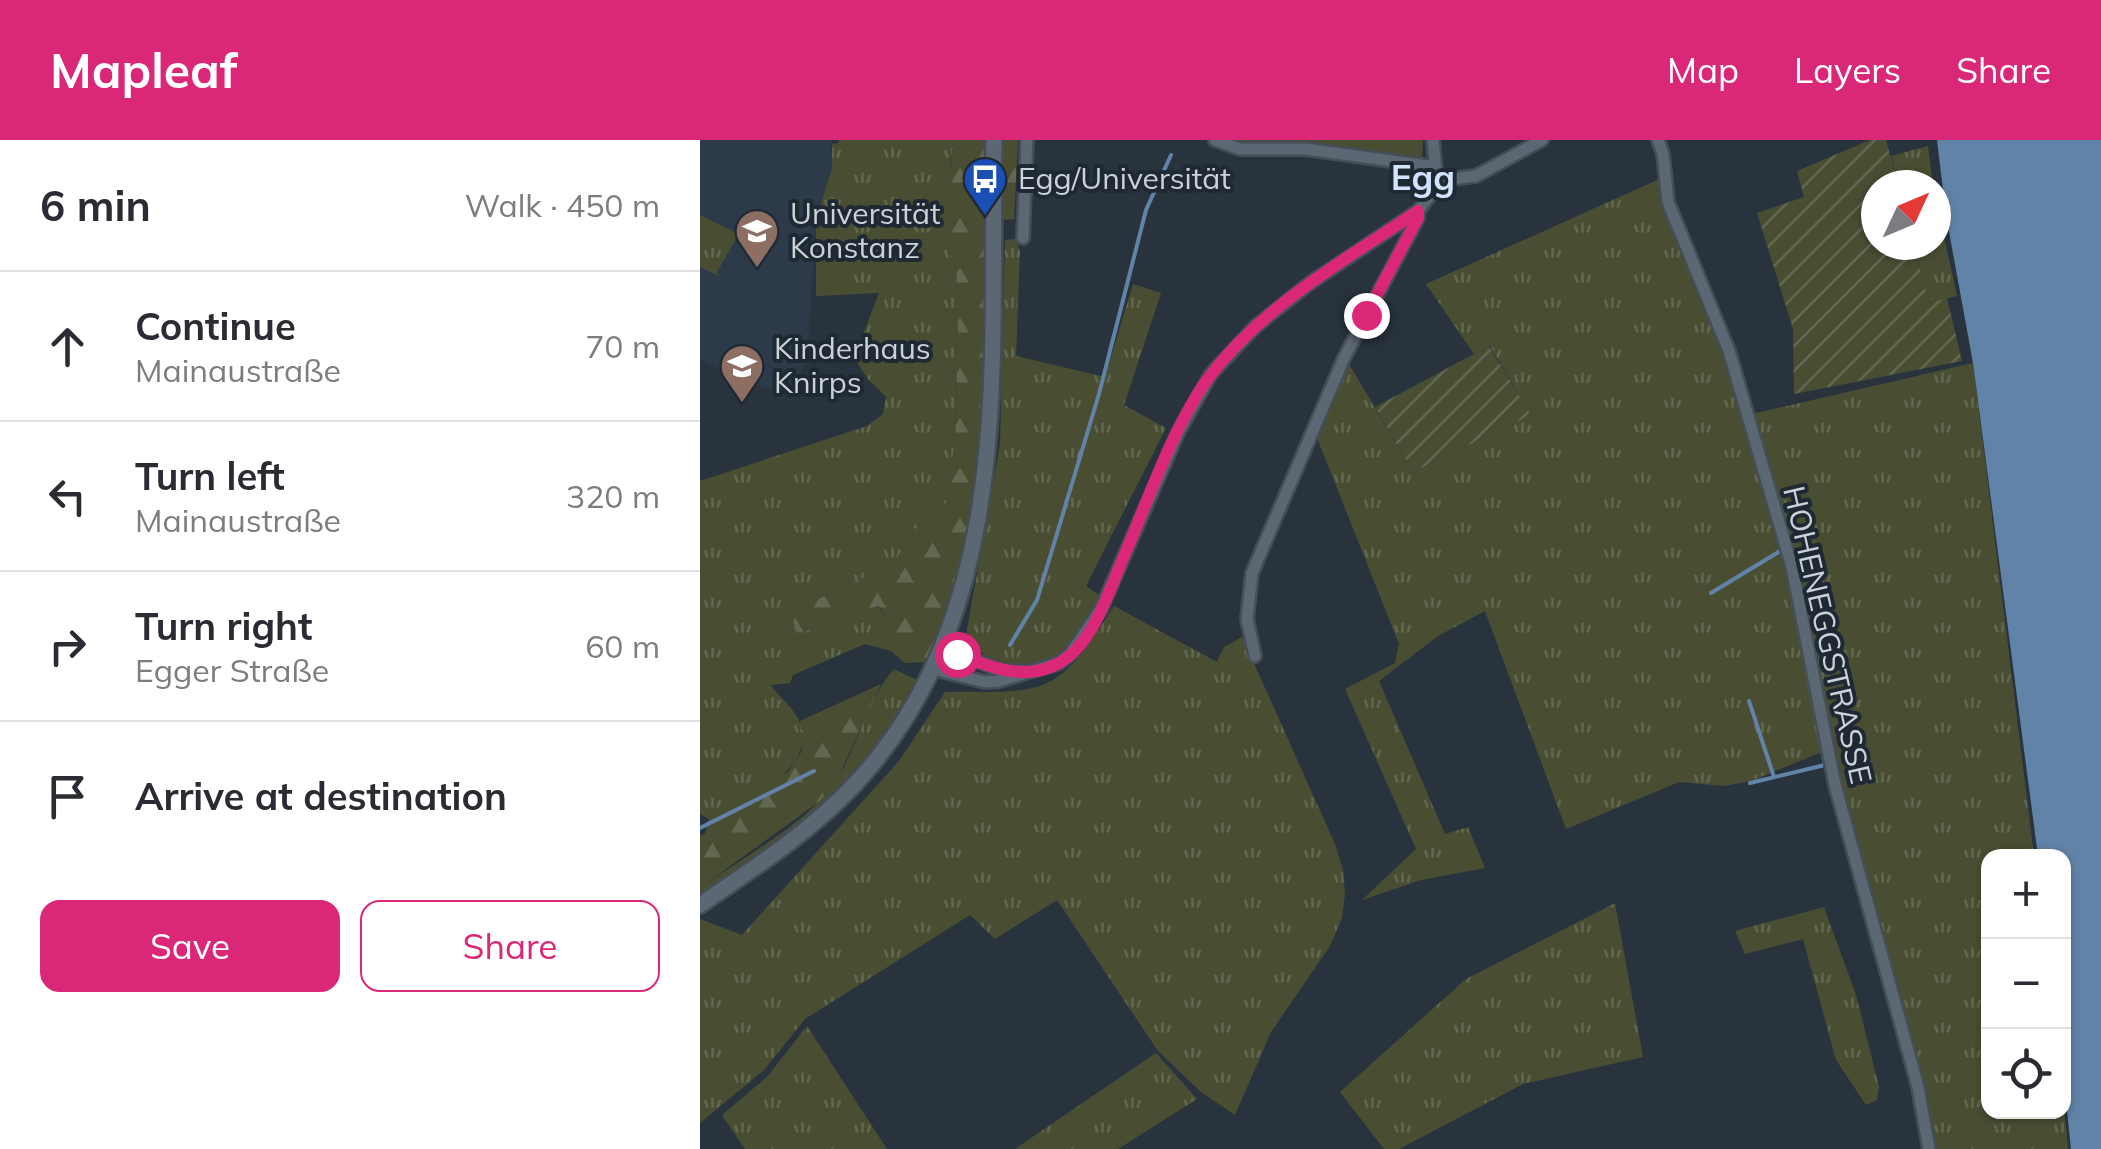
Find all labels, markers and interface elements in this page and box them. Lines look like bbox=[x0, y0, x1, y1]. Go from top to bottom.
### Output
text: Mapleaf bbox=[50, 40, 238, 100]
text: Map bbox=[1667, 48, 1739, 92]
text: Layers bbox=[1794, 48, 1901, 92]
text: Share bbox=[1956, 48, 2051, 92]
district label: Egg bbox=[1391, 155, 1455, 199]
bus stop icon: Egg/Universität bbox=[962, 156, 1008, 217]
place label: Egg/Universität bbox=[1018, 159, 1231, 197]
north arrow bbox=[1861, 170, 1951, 260]
text: 6 min bbox=[40, 179, 151, 232]
text: Walk · 450 m bbox=[465, 185, 660, 225]
place label: Universität Konstanz bbox=[790, 194, 940, 266]
school or university icon: Universität Konstanz bbox=[734, 208, 780, 269]
route end bbox=[1344, 293, 1390, 339]
text: Continue bbox=[135, 302, 296, 350]
icon: ahead bbox=[40, 319, 95, 374]
text: 70 m bbox=[585, 326, 660, 366]
place label: Kinderhaus Knirps bbox=[774, 329, 931, 401]
school or university icon: Kinderhaus Knirps bbox=[719, 343, 765, 404]
text: Mainaustraße bbox=[135, 350, 341, 390]
text: Turn left bbox=[135, 452, 285, 500]
icon: left bbox=[40, 469, 95, 524]
text: 320 m bbox=[566, 476, 660, 516]
street label: HOHENEGGSTRASSE bbox=[1775, 482, 1881, 787]
text: Mainaustraße bbox=[135, 500, 341, 540]
text: Turn right bbox=[135, 602, 312, 650]
icon: right bbox=[40, 619, 95, 674]
text: 60 m bbox=[585, 626, 660, 666]
route start bbox=[935, 632, 981, 678]
text: Egger Straße bbox=[135, 650, 329, 690]
icon: arrive bbox=[40, 769, 95, 824]
text: Arrive at destination bbox=[135, 772, 507, 820]
map controls bbox=[1981, 849, 2071, 1119]
button: + bbox=[1981, 849, 2071, 939]
button: Save bbox=[40, 900, 340, 992]
button: Share bbox=[360, 900, 660, 992]
button: − bbox=[1981, 939, 2071, 1029]
button: locate bbox=[1981, 1029, 2071, 1119]

